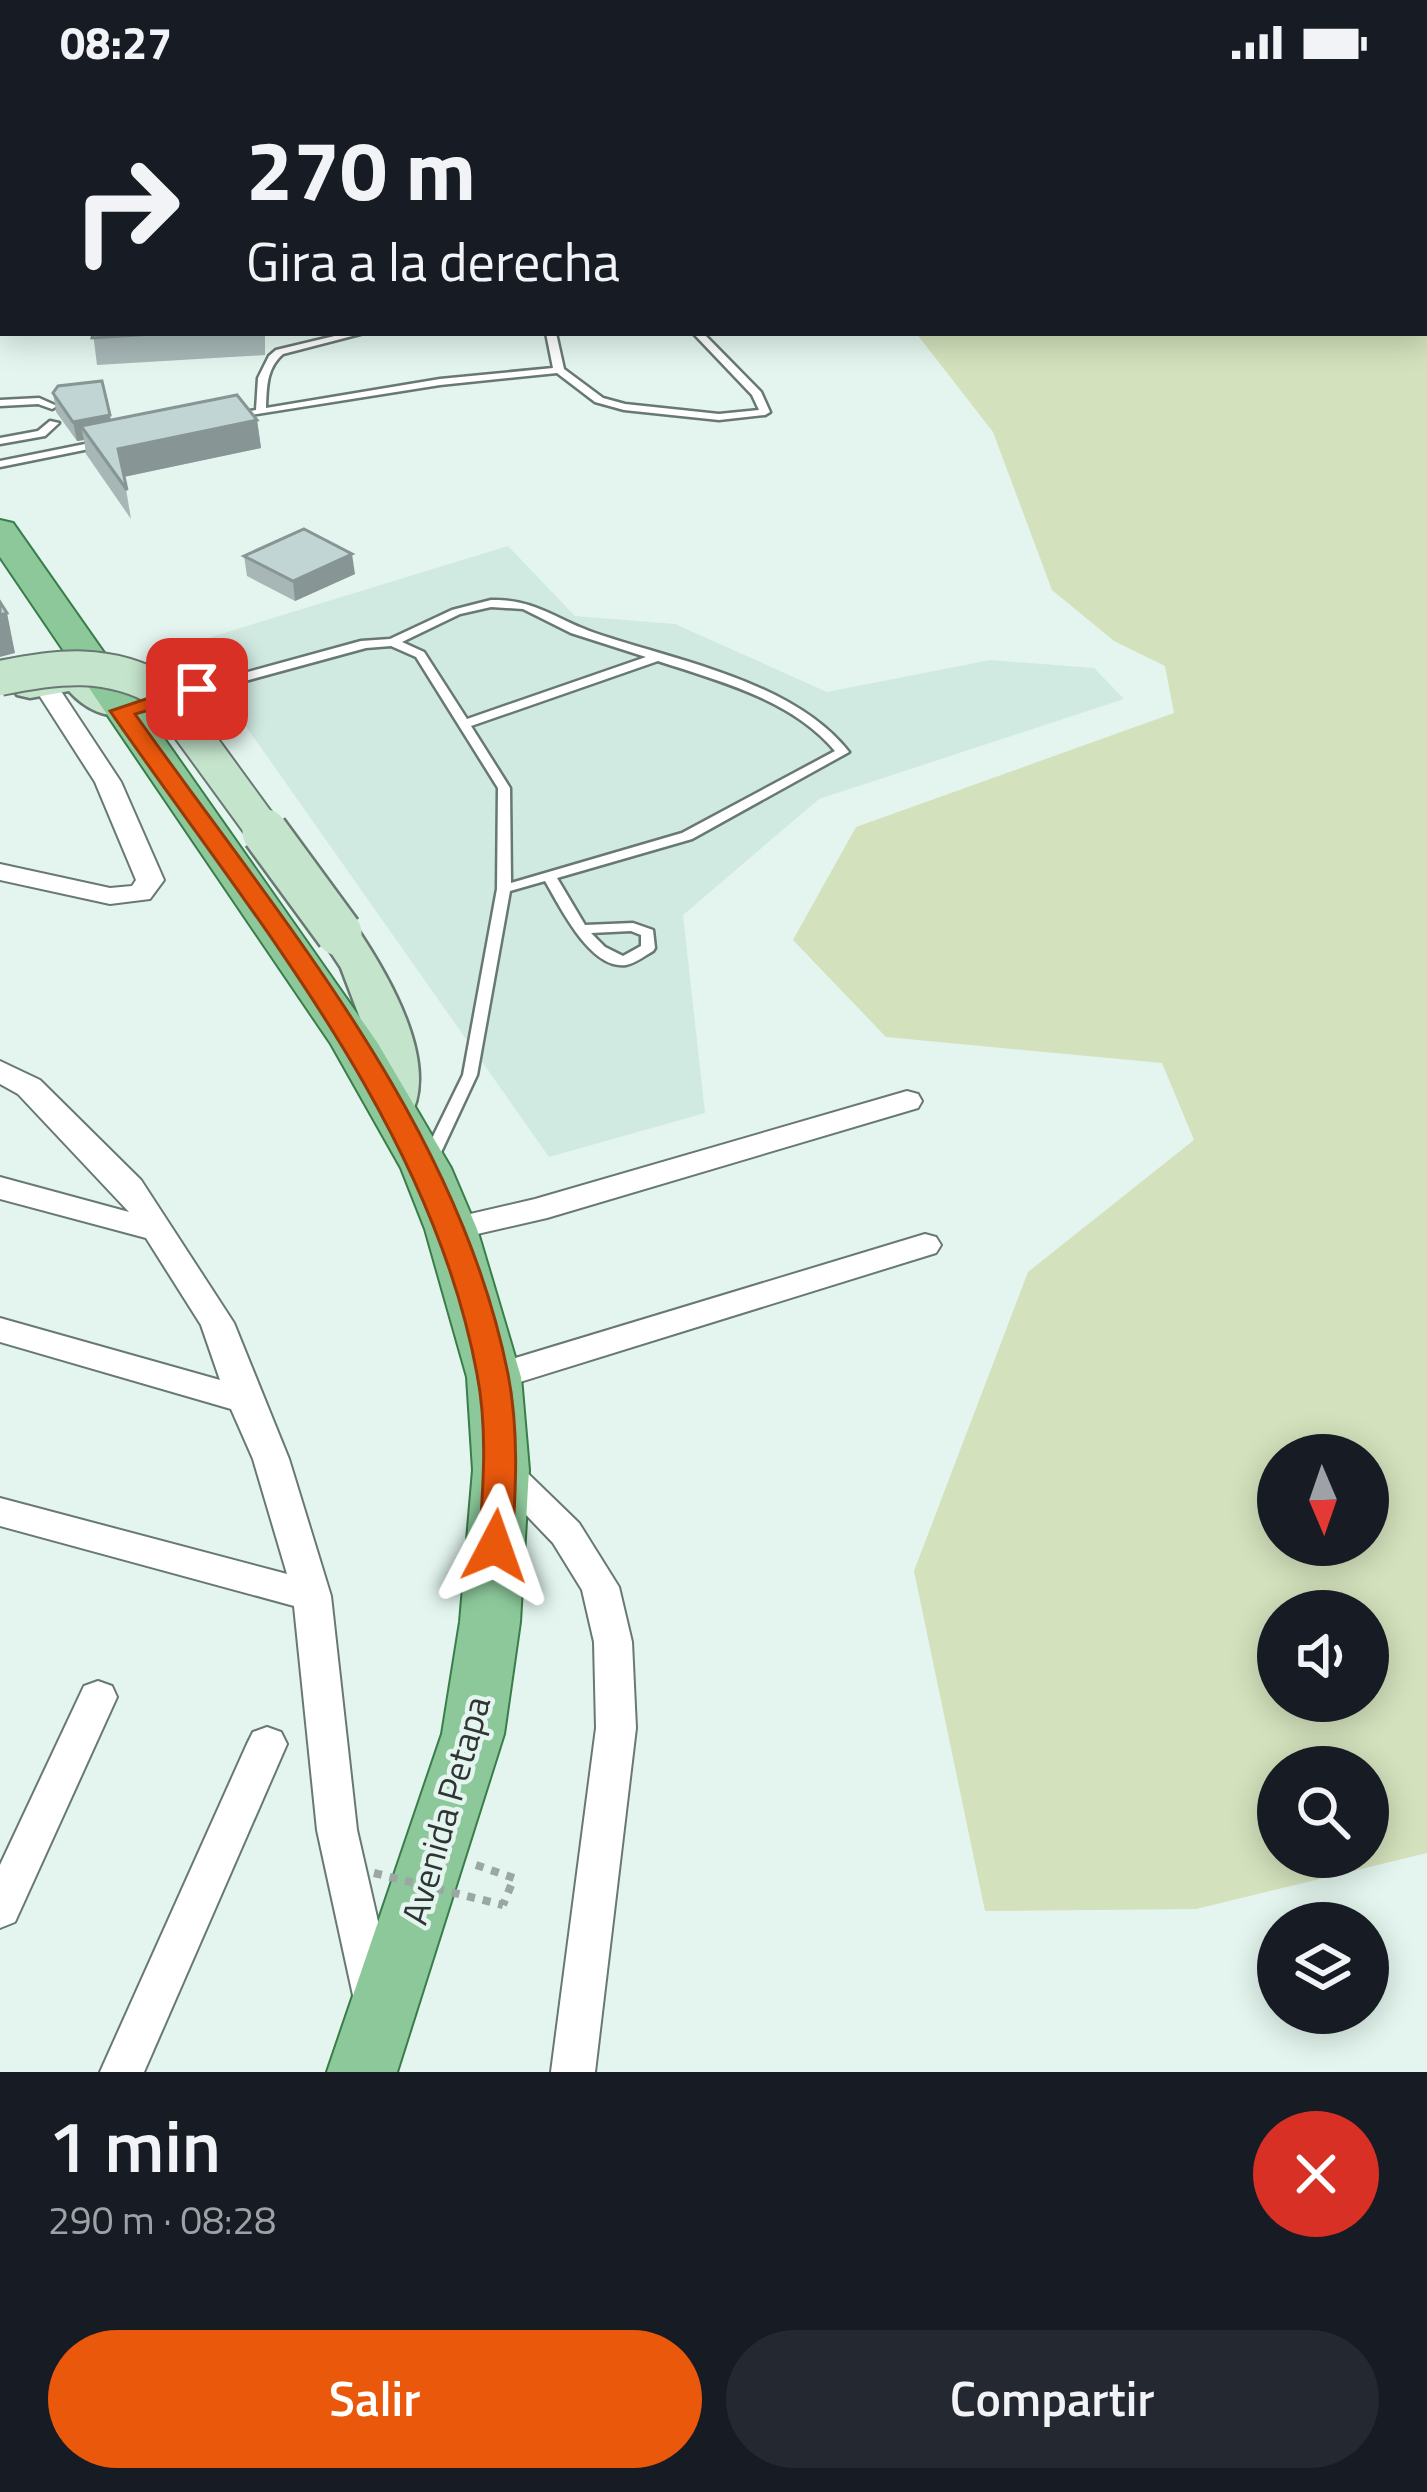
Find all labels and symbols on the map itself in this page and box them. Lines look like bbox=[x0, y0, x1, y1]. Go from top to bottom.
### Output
pin bbox=[146, 638, 248, 740]
north arrow bbox=[1257, 1434, 1389, 1566]
position arrow bbox=[432, 1483, 558, 1609]
street label: Avenida Petapa bbox=[386, 1689, 504, 1931]

